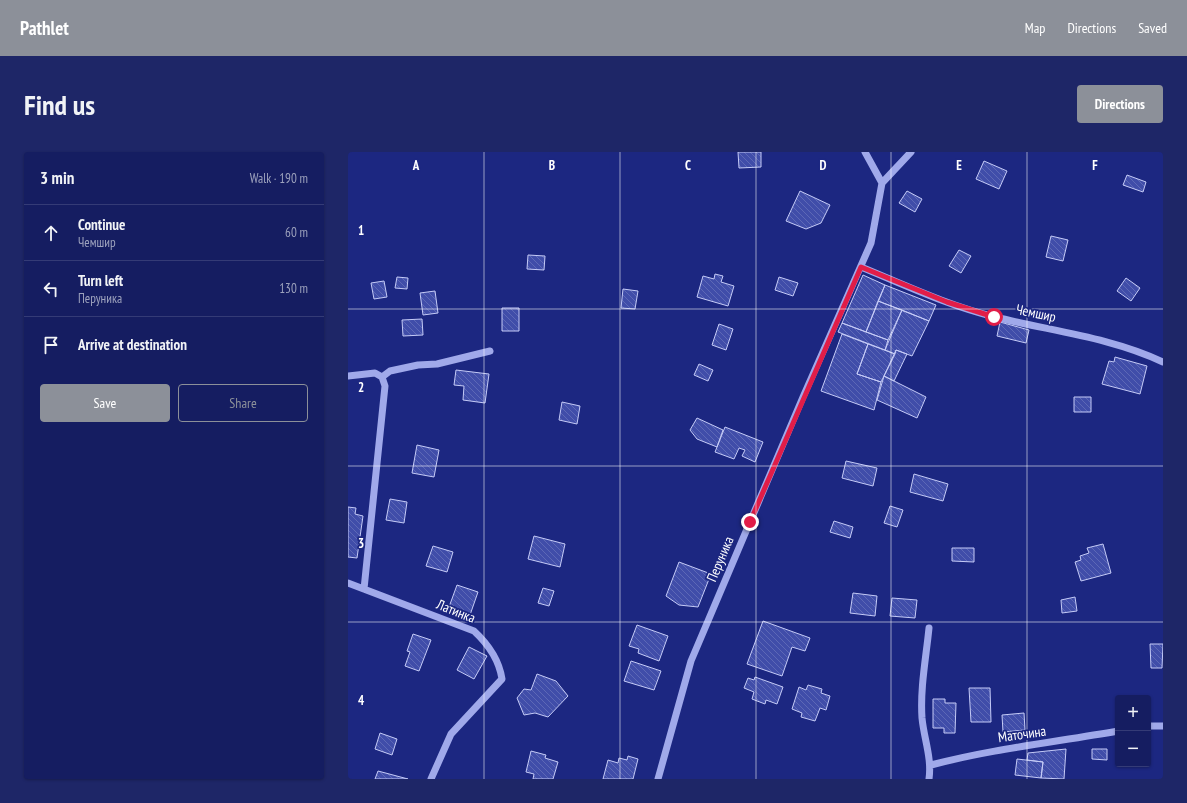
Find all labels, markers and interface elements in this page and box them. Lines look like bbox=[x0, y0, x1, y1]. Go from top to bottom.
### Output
text: Pathlet bbox=[20, 16, 69, 40]
text: Map bbox=[1025, 19, 1045, 37]
text: Directions bbox=[1067, 19, 1116, 37]
text: Saved bbox=[1138, 19, 1167, 37]
button: Directions bbox=[1077, 85, 1163, 123]
text: Find us bbox=[24, 86, 95, 123]
text: A bbox=[412, 157, 420, 174]
text: B bbox=[549, 157, 555, 174]
text: C bbox=[685, 157, 691, 174]
text: D bbox=[820, 157, 827, 174]
text: E bbox=[956, 157, 962, 174]
text: F bbox=[1092, 157, 1098, 174]
text: 3 min bbox=[40, 167, 74, 189]
text: Walk · 190 m bbox=[250, 170, 308, 187]
text: Continue bbox=[78, 215, 125, 234]
icon: ahead bbox=[40, 222, 62, 244]
text: 1 bbox=[358, 222, 364, 239]
text: 60 m bbox=[285, 224, 308, 241]
text: Чемшир bbox=[78, 234, 116, 251]
text: Turn left bbox=[78, 271, 123, 290]
icon: left bbox=[40, 278, 62, 300]
text: 130 m bbox=[279, 280, 308, 297]
text: Перуника bbox=[78, 290, 122, 307]
street label: Чемшир bbox=[1014, 300, 1058, 326]
route start bbox=[985, 308, 1003, 326]
icon: arrive bbox=[40, 334, 62, 356]
text: Arrive at destination bbox=[78, 335, 187, 354]
text: 2 bbox=[358, 379, 364, 396]
button: Save bbox=[40, 384, 170, 422]
button: Share bbox=[178, 384, 308, 422]
route end bbox=[741, 513, 759, 531]
street label: Перуника bbox=[702, 534, 738, 584]
text: 3 bbox=[358, 535, 364, 552]
street label: Латинка bbox=[433, 595, 478, 627]
text: 4 bbox=[358, 692, 365, 709]
map controls bbox=[1115, 695, 1151, 767]
button: + bbox=[1115, 695, 1151, 731]
street label: Маточина bbox=[997, 722, 1047, 746]
button: − bbox=[1115, 731, 1151, 767]

